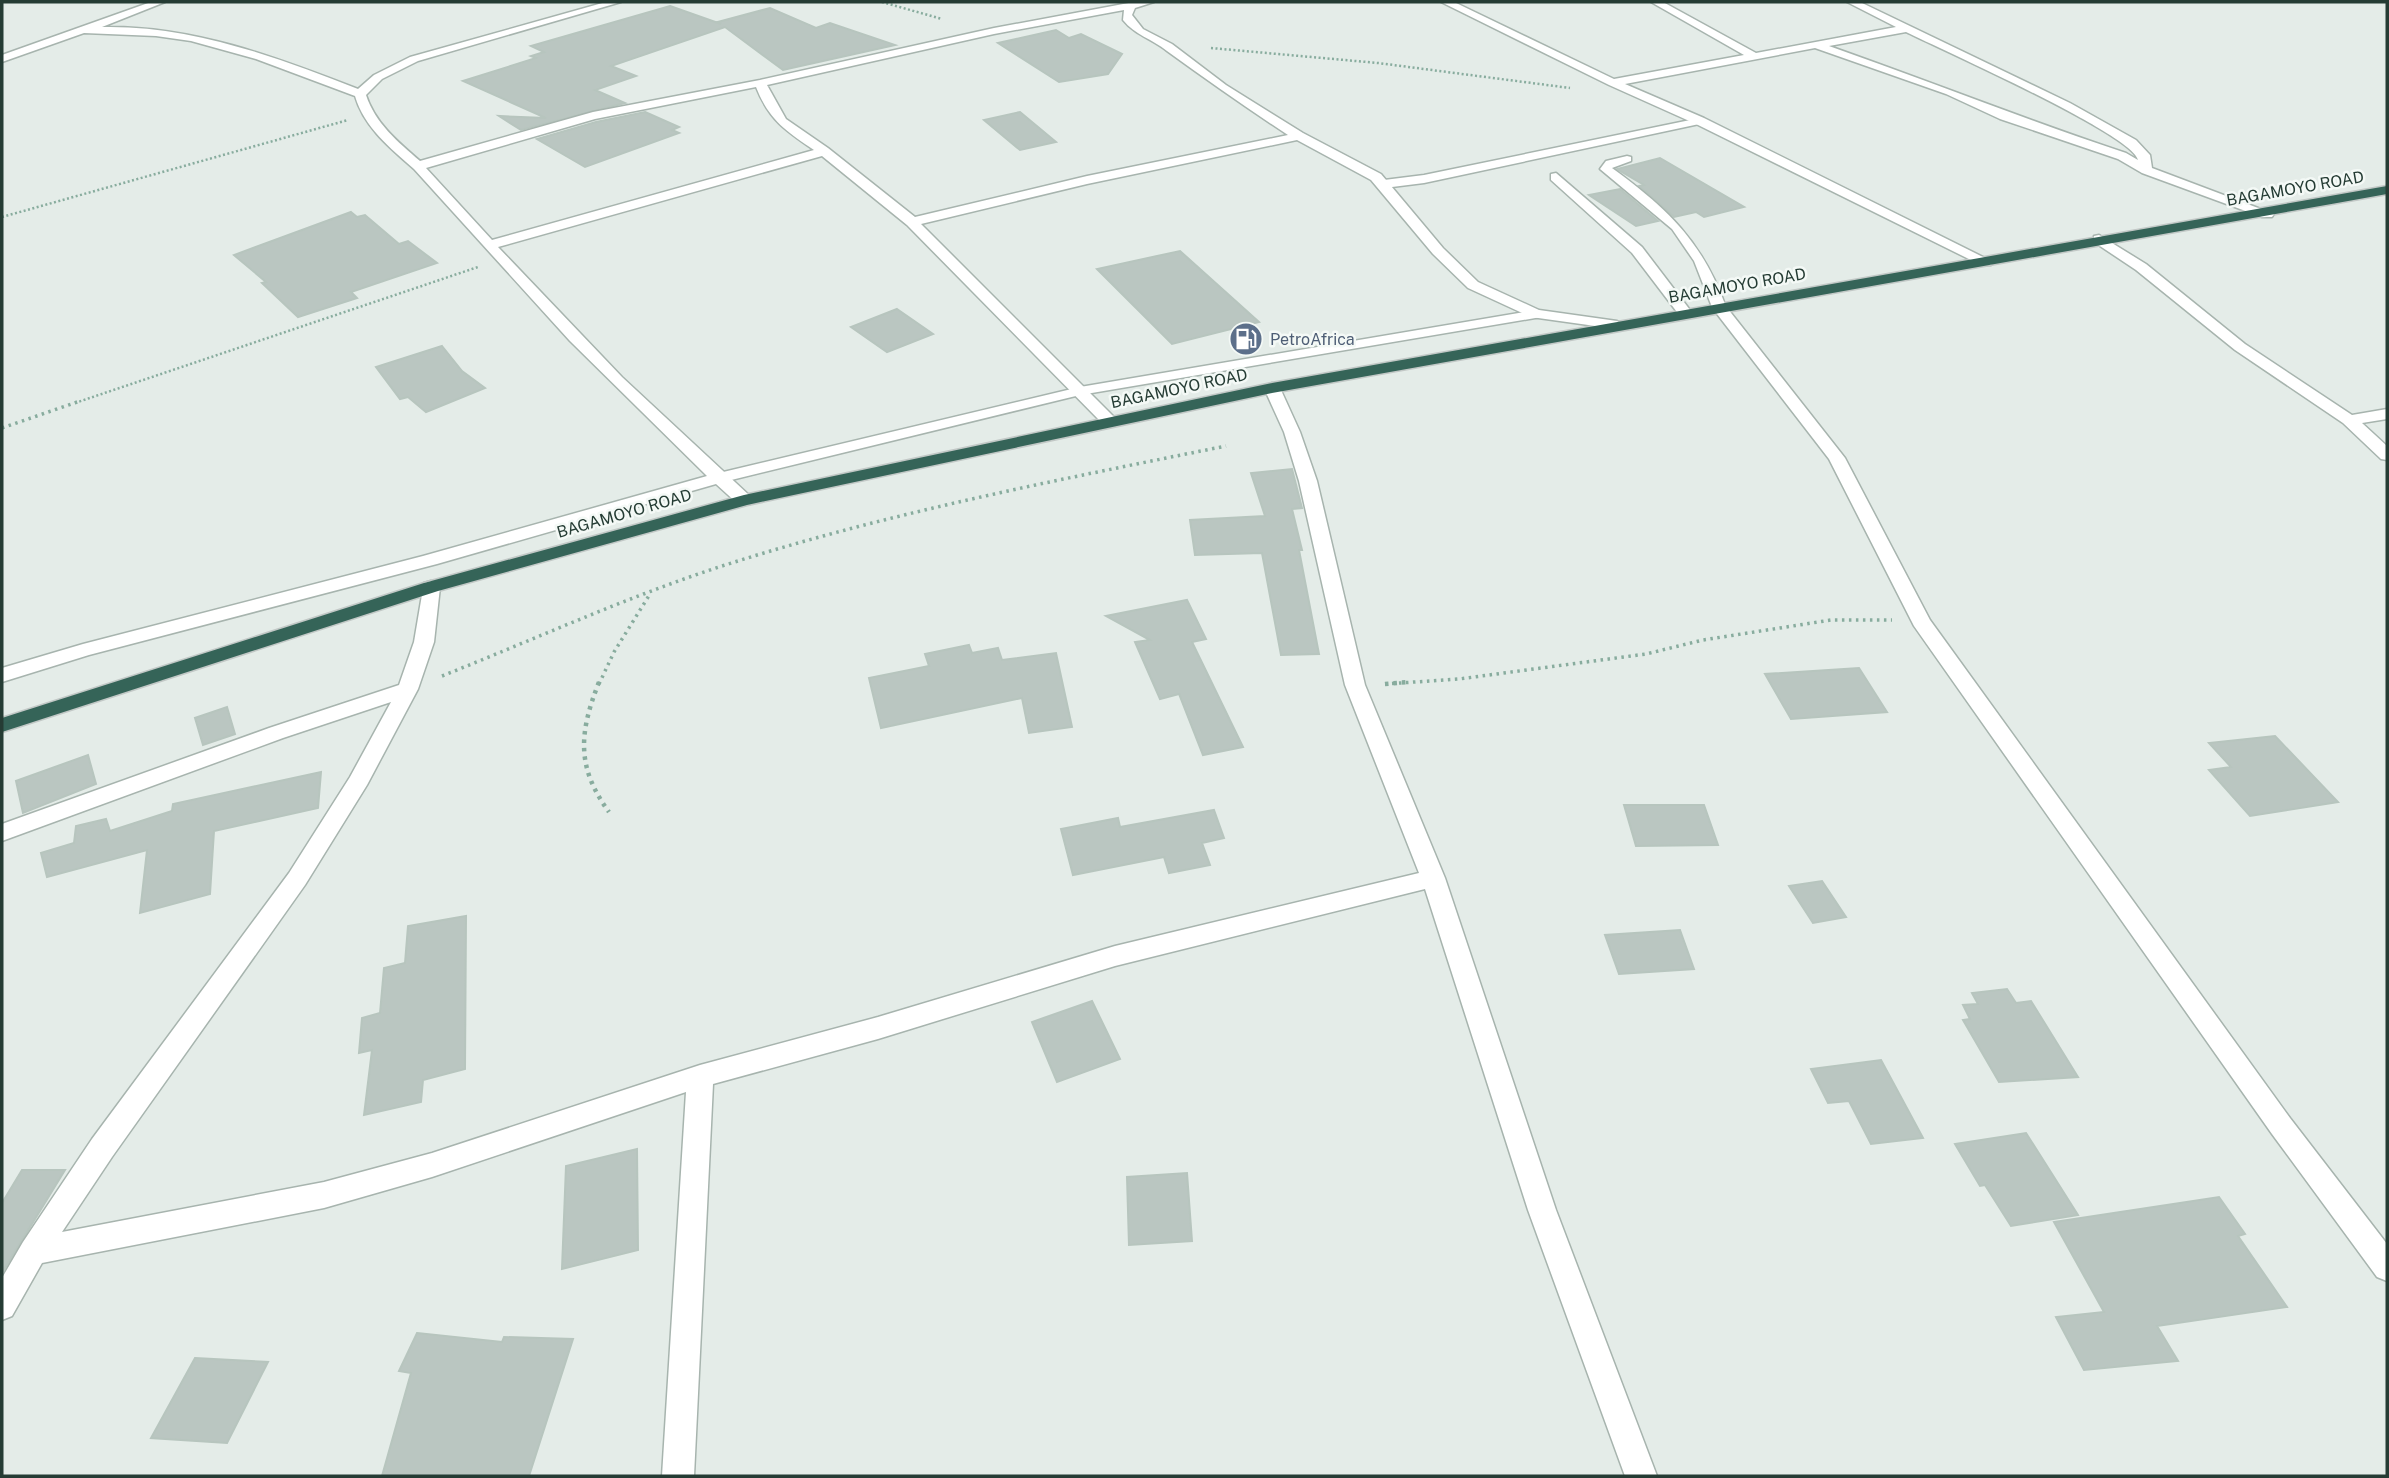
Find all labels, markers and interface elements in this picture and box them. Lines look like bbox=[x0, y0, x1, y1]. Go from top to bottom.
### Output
street label: BAGAMOYO ROAD bbox=[2225, 167, 2365, 210]
street label: BAGAMOYO ROAD bbox=[1667, 264, 1807, 307]
fuel station icon: PetroAfrica bbox=[1227, 320, 1265, 358]
place label: PetroAfrica bbox=[1270, 330, 1355, 349]
street label: BAGAMOYO ROAD bbox=[1109, 365, 1249, 412]
street label: BAGAMOYO ROAD bbox=[555, 485, 694, 542]

